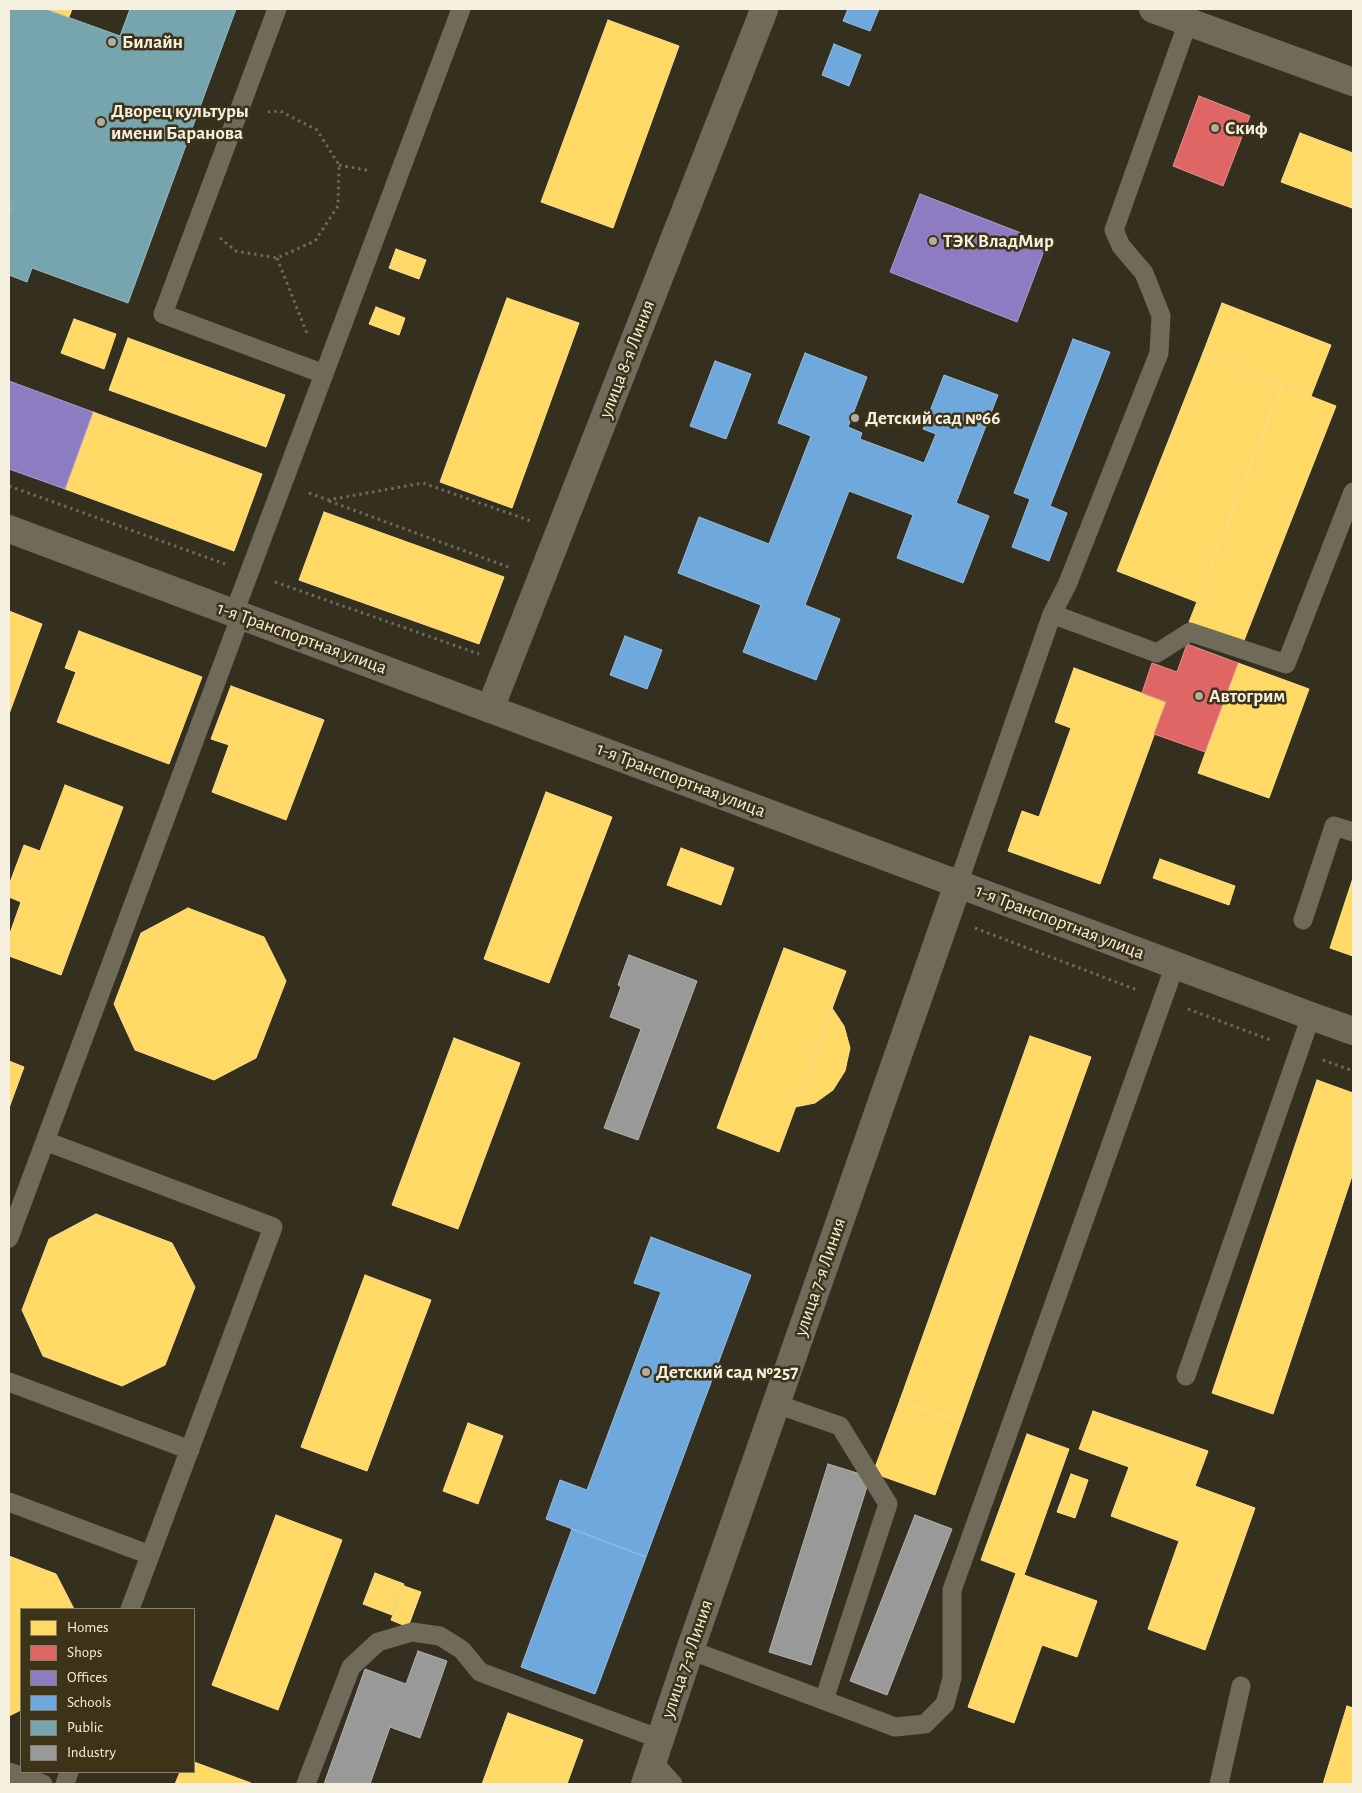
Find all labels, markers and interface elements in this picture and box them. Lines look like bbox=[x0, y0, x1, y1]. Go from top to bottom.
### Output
place label: Билайн bbox=[122, 31, 183, 53]
marker: Билайн bbox=[106, 36, 118, 48]
place label: Дворец культуры имени Баранова bbox=[111, 100, 249, 144]
marker: Дворец культуры имени Баранова bbox=[95, 116, 107, 128]
place label: Скиф bbox=[1225, 117, 1268, 139]
marker: Скиф bbox=[1209, 122, 1221, 134]
place label: ТЭК ВладМир bbox=[943, 230, 1054, 252]
marker: ТЭК ВладМир bbox=[927, 235, 939, 247]
street label: улица 8-я Линия bbox=[594, 297, 660, 421]
place label: Детский сад №66 bbox=[865, 407, 1000, 429]
marker: Детский сад №66 bbox=[849, 412, 861, 424]
street label: 1-я Транспортная улица bbox=[214, 597, 390, 679]
place label: Автогрим bbox=[1209, 685, 1285, 707]
marker: Автогрим bbox=[1193, 690, 1205, 702]
street label: 1-я Транспортная улица bbox=[593, 737, 769, 823]
street label: 1-я Транспортная улица bbox=[972, 879, 1148, 965]
street label: улица 7-я Линия bbox=[789, 1215, 851, 1339]
place label: Детский сад №257 bbox=[656, 1361, 798, 1383]
marker: Детский сад №257 bbox=[640, 1366, 652, 1378]
street label: улица 7-я Линия bbox=[656, 1597, 718, 1721]
legend bbox=[20, 1608, 195, 1773]
text: Homes bbox=[67, 1620, 109, 1635]
text: Shops bbox=[67, 1645, 102, 1660]
text: Offices bbox=[67, 1670, 108, 1685]
text: Schools bbox=[67, 1695, 111, 1710]
text: Public bbox=[67, 1720, 103, 1735]
text: Industry bbox=[67, 1745, 116, 1760]

